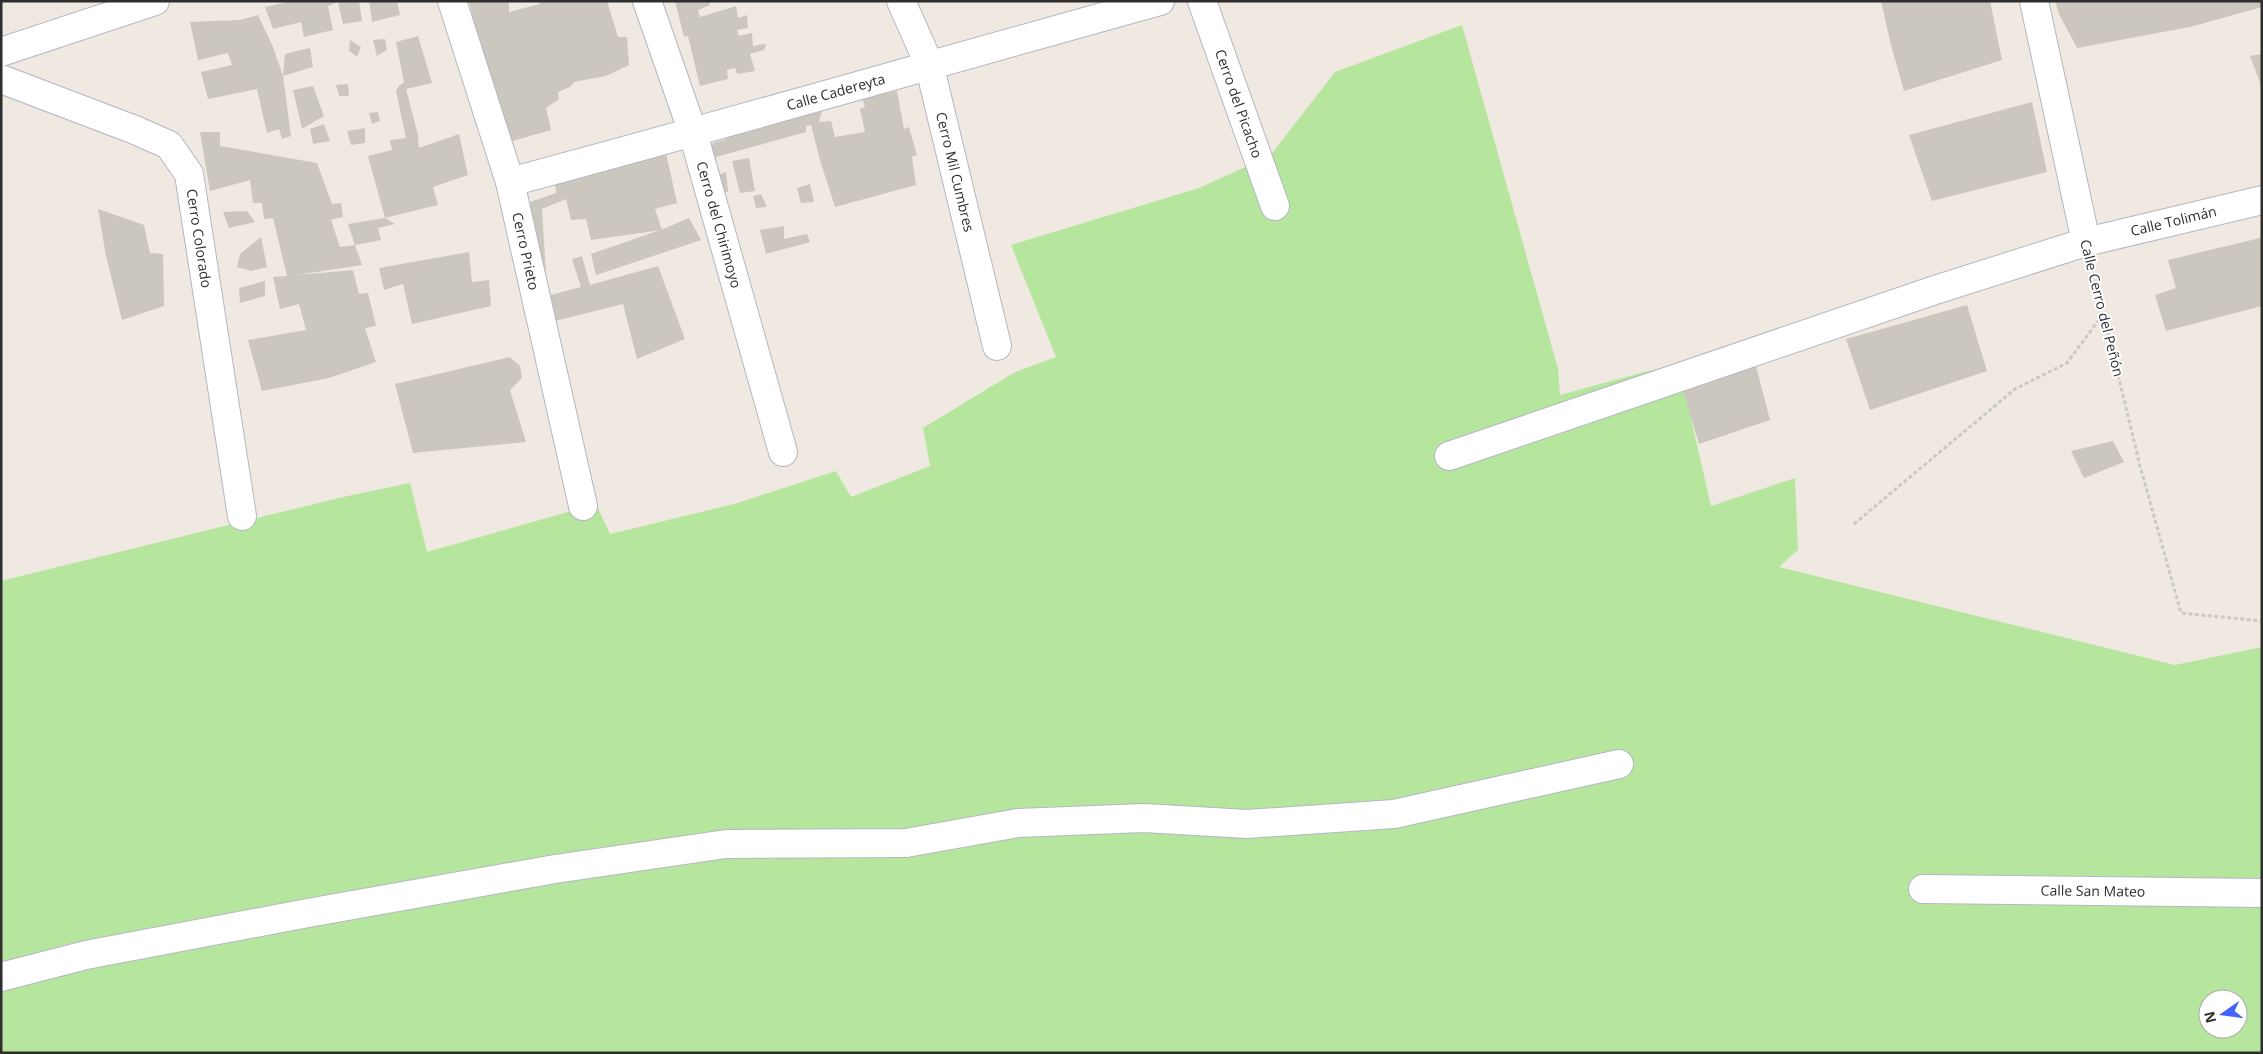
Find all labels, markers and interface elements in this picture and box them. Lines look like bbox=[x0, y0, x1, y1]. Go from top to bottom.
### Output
street label: Cerro del Picacho bbox=[1211, 47, 1267, 160]
street label: Calle Cadereyta bbox=[784, 69, 887, 114]
street label: Cerro Mil Cumbres bbox=[932, 110, 979, 234]
street label: Cerro del Chirimoyo bbox=[692, 159, 746, 290]
street label: Cerro Colorado bbox=[182, 188, 217, 289]
street label: Calle Tolimán bbox=[2129, 201, 2218, 240]
street label: Cerro Prieto bbox=[508, 210, 544, 292]
street label: Calle Cerro del Peñón bbox=[2076, 237, 2129, 378]
street label: Calle San Mateo bbox=[2041, 880, 2145, 901]
north arrow bbox=[2198, 989, 2248, 1039]
text: N bbox=[2199, 1009, 2220, 1025]

